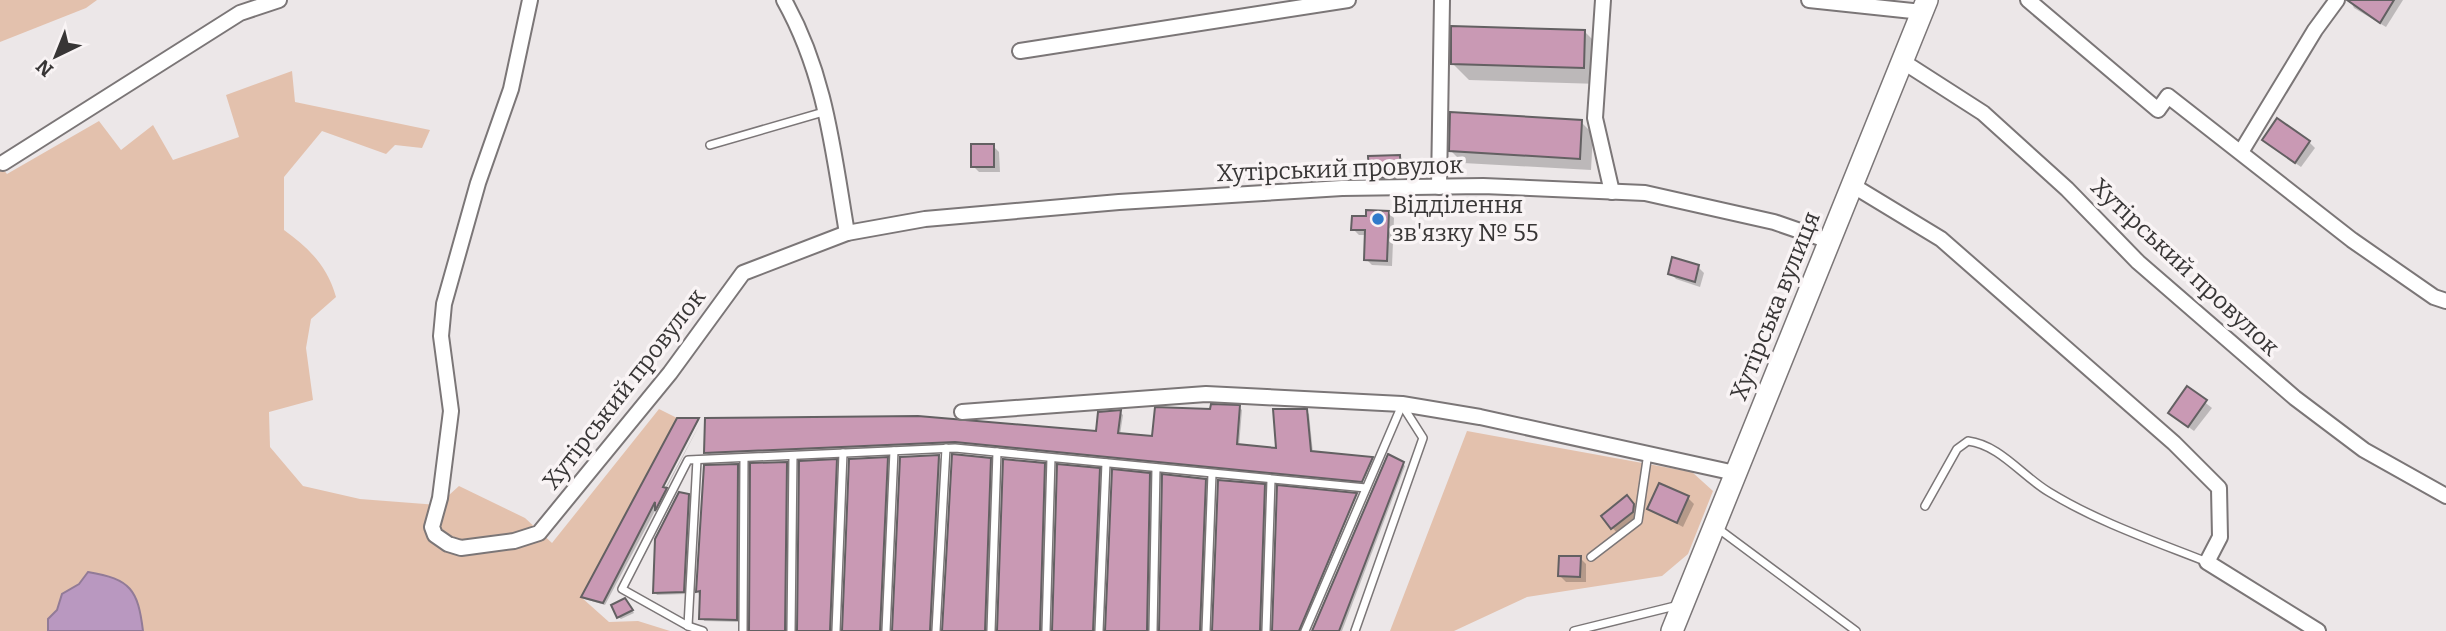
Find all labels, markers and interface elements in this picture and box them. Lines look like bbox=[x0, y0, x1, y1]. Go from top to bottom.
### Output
north arrow bbox=[21, 21, 91, 91]
text: N bbox=[31, 54, 58, 81]
street label: Хутірський провулок bbox=[1216, 151, 1464, 187]
street label: Хутірський провулок bbox=[2085, 173, 2285, 361]
place label: Відділення зв'язку № 55 bbox=[1392, 191, 1539, 247]
street label: Хутірська вулиця bbox=[1724, 207, 1826, 405]
marker: Відділення зв'язку № 55 bbox=[1370, 211, 1386, 227]
street label: Хутірський провулок bbox=[537, 283, 711, 495]

